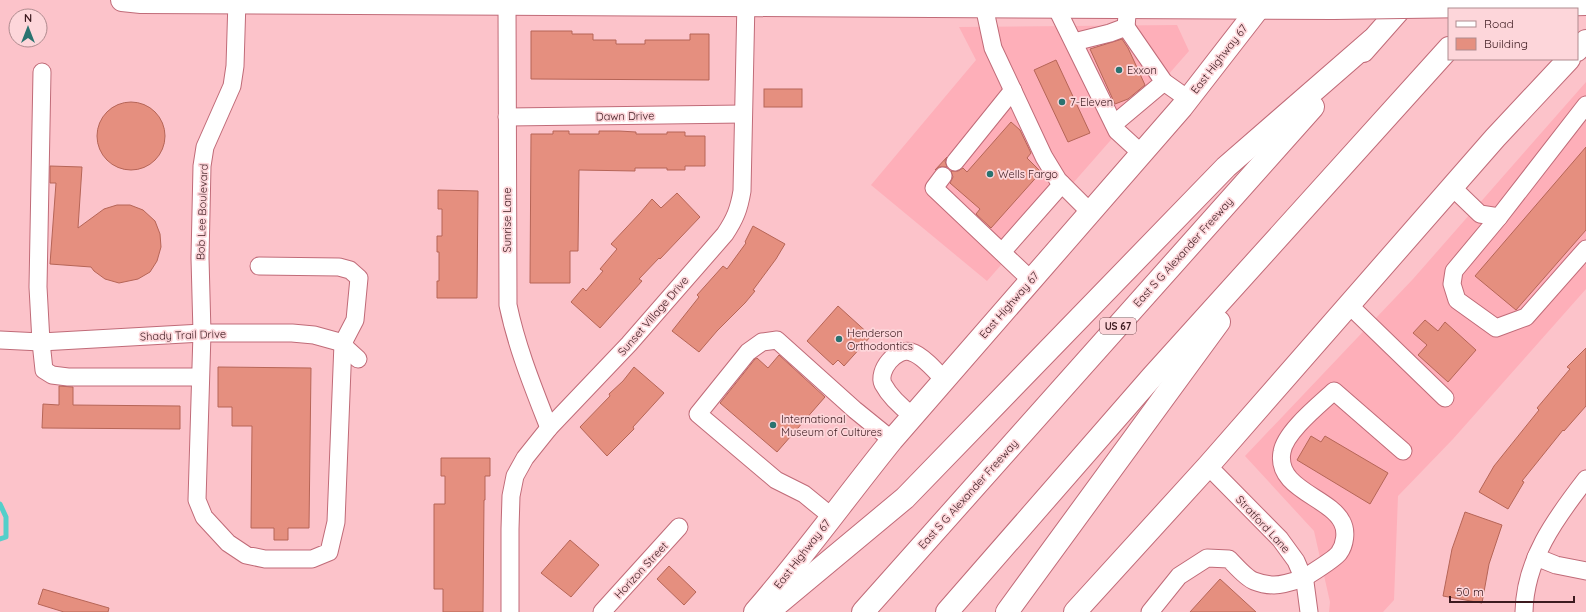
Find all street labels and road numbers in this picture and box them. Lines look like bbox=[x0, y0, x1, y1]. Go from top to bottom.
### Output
street label: East Highway 67 bbox=[1188, 21, 1251, 96]
street label: Dawn Drive bbox=[596, 108, 654, 124]
street label: Bob Lee Boulevard bbox=[193, 164, 211, 260]
street label: Sunrise Lane bbox=[500, 188, 514, 252]
street label: East S G Alexander Freeway bbox=[1130, 194, 1236, 310]
street label: East Highway 67 bbox=[976, 268, 1042, 341]
street label: Sunset Village Drive bbox=[615, 273, 691, 359]
road number: US 67 bbox=[1100, 318, 1136, 334]
street label: Shady Trail Drive bbox=[140, 327, 226, 343]
street label: East S G Alexander Freeway bbox=[915, 436, 1021, 552]
street label: Stratford Lane bbox=[1233, 493, 1293, 555]
street label: East Highway 67 bbox=[771, 516, 834, 591]
street label: Horizon Street bbox=[611, 539, 671, 601]

